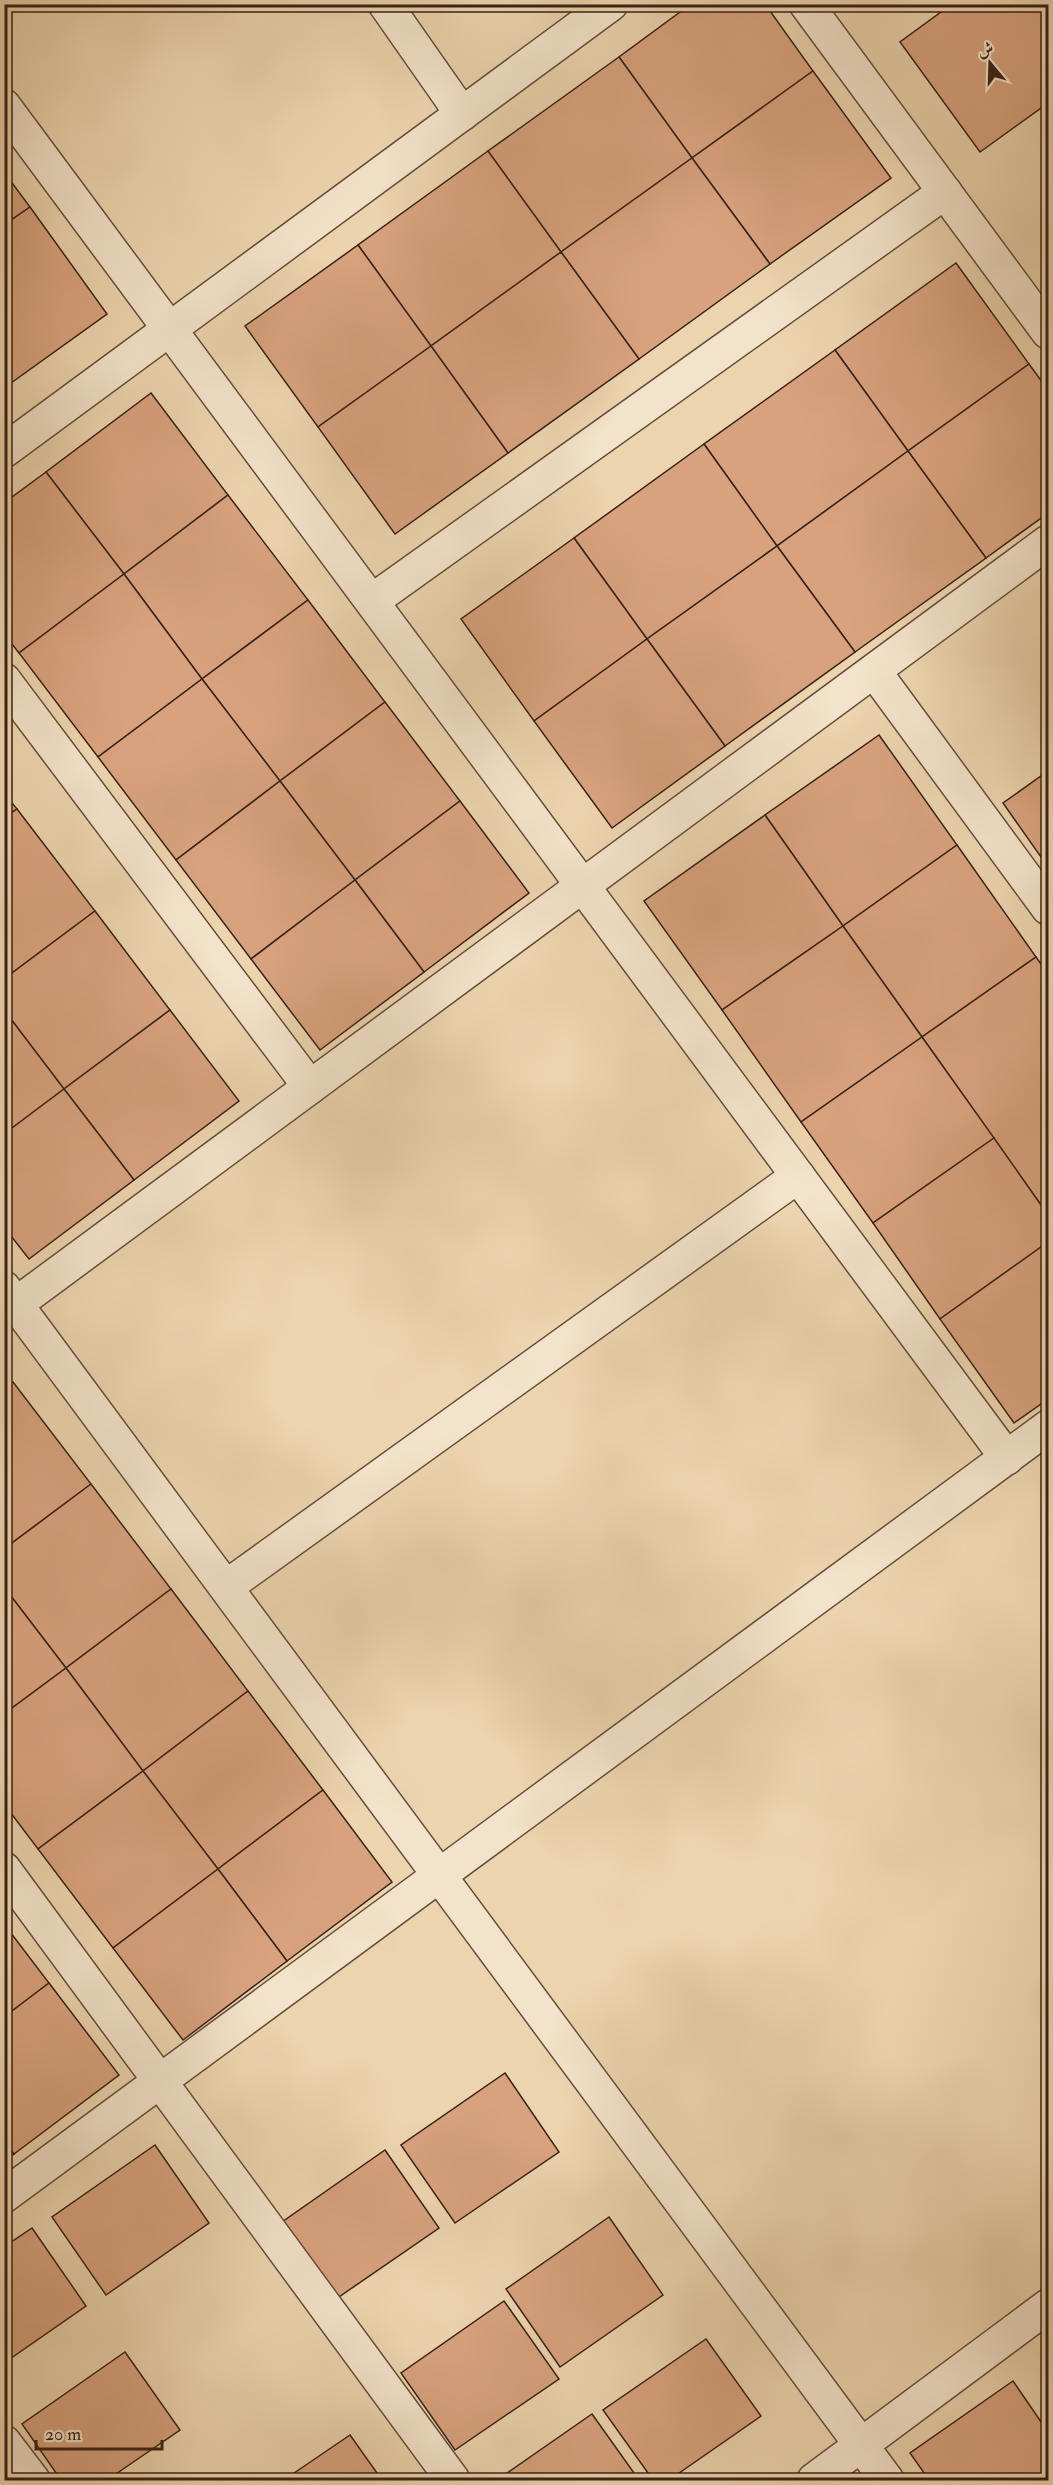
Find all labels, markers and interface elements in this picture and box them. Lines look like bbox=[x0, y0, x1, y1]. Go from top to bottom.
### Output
north arrow bbox=[960, 33, 1020, 93]
text: ش bbox=[975, 38, 996, 62]
scale bar bbox=[36, 2413, 162, 2451]
text: 20 m bbox=[45, 2423, 81, 2446]

